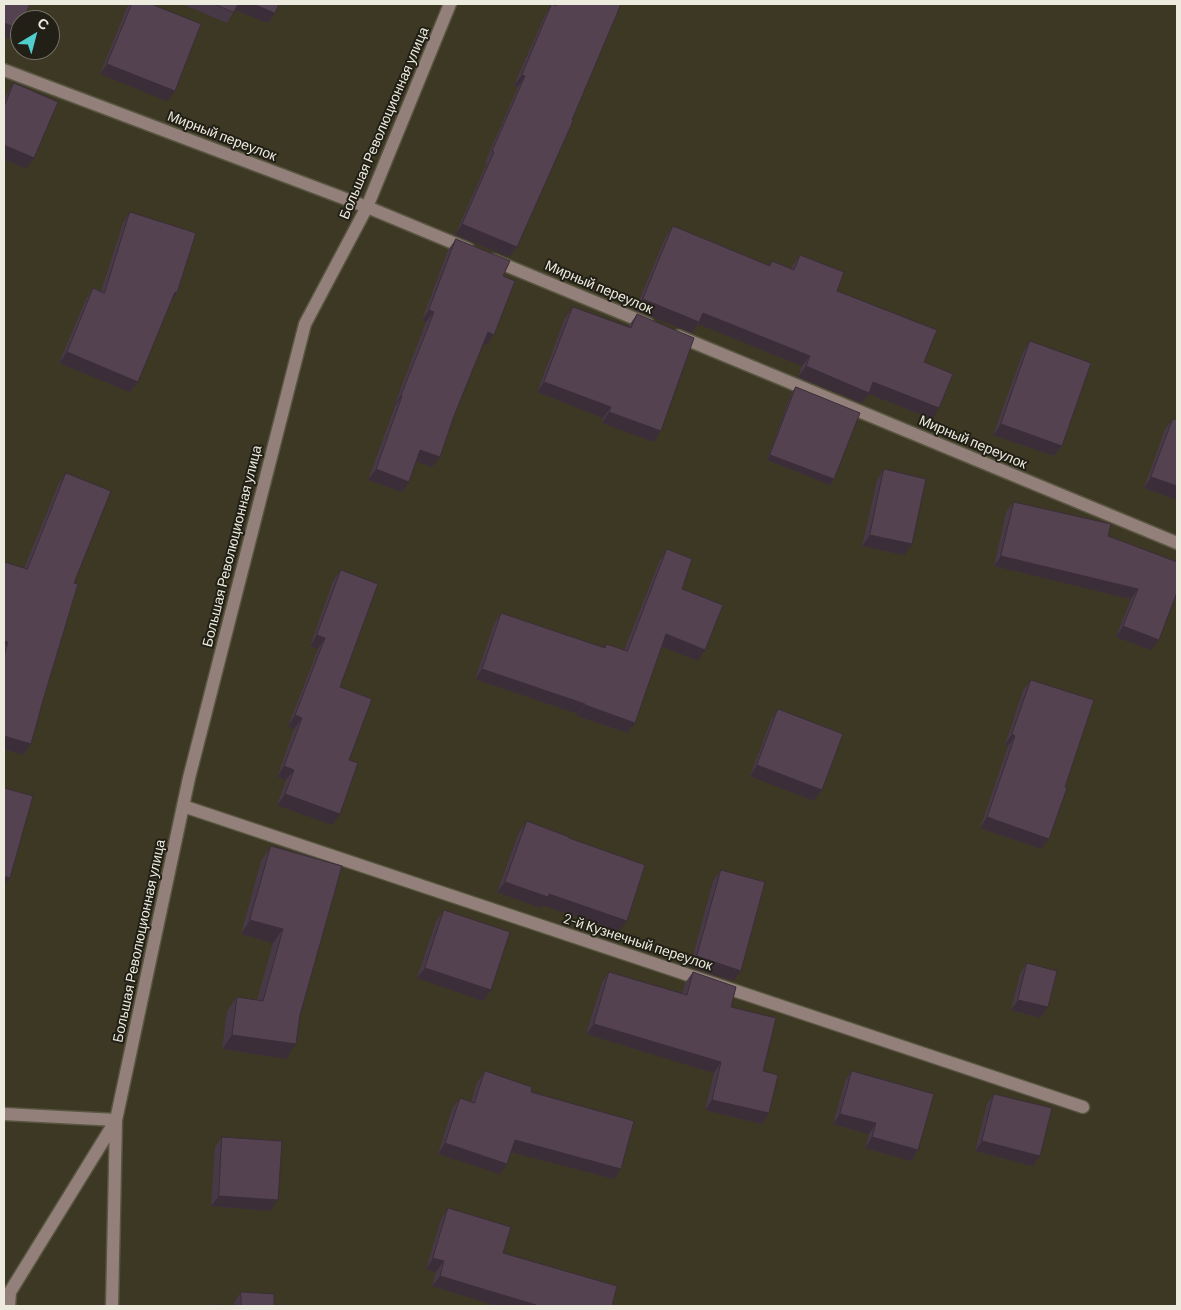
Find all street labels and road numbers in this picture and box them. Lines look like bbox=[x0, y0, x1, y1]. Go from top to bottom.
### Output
street label: Большая Революционная улица bbox=[336, 24, 432, 222]
street label: Мирный переулок bbox=[165, 107, 279, 165]
street label: Мирный переулок bbox=[543, 257, 655, 317]
street label: Мирный переулок bbox=[917, 412, 1029, 472]
street label: Большая Революционная улица bbox=[199, 443, 265, 649]
street label: Большая Революционная улица bbox=[109, 838, 169, 1044]
street label: 2-й Кузнечный переулок bbox=[561, 910, 715, 974]

